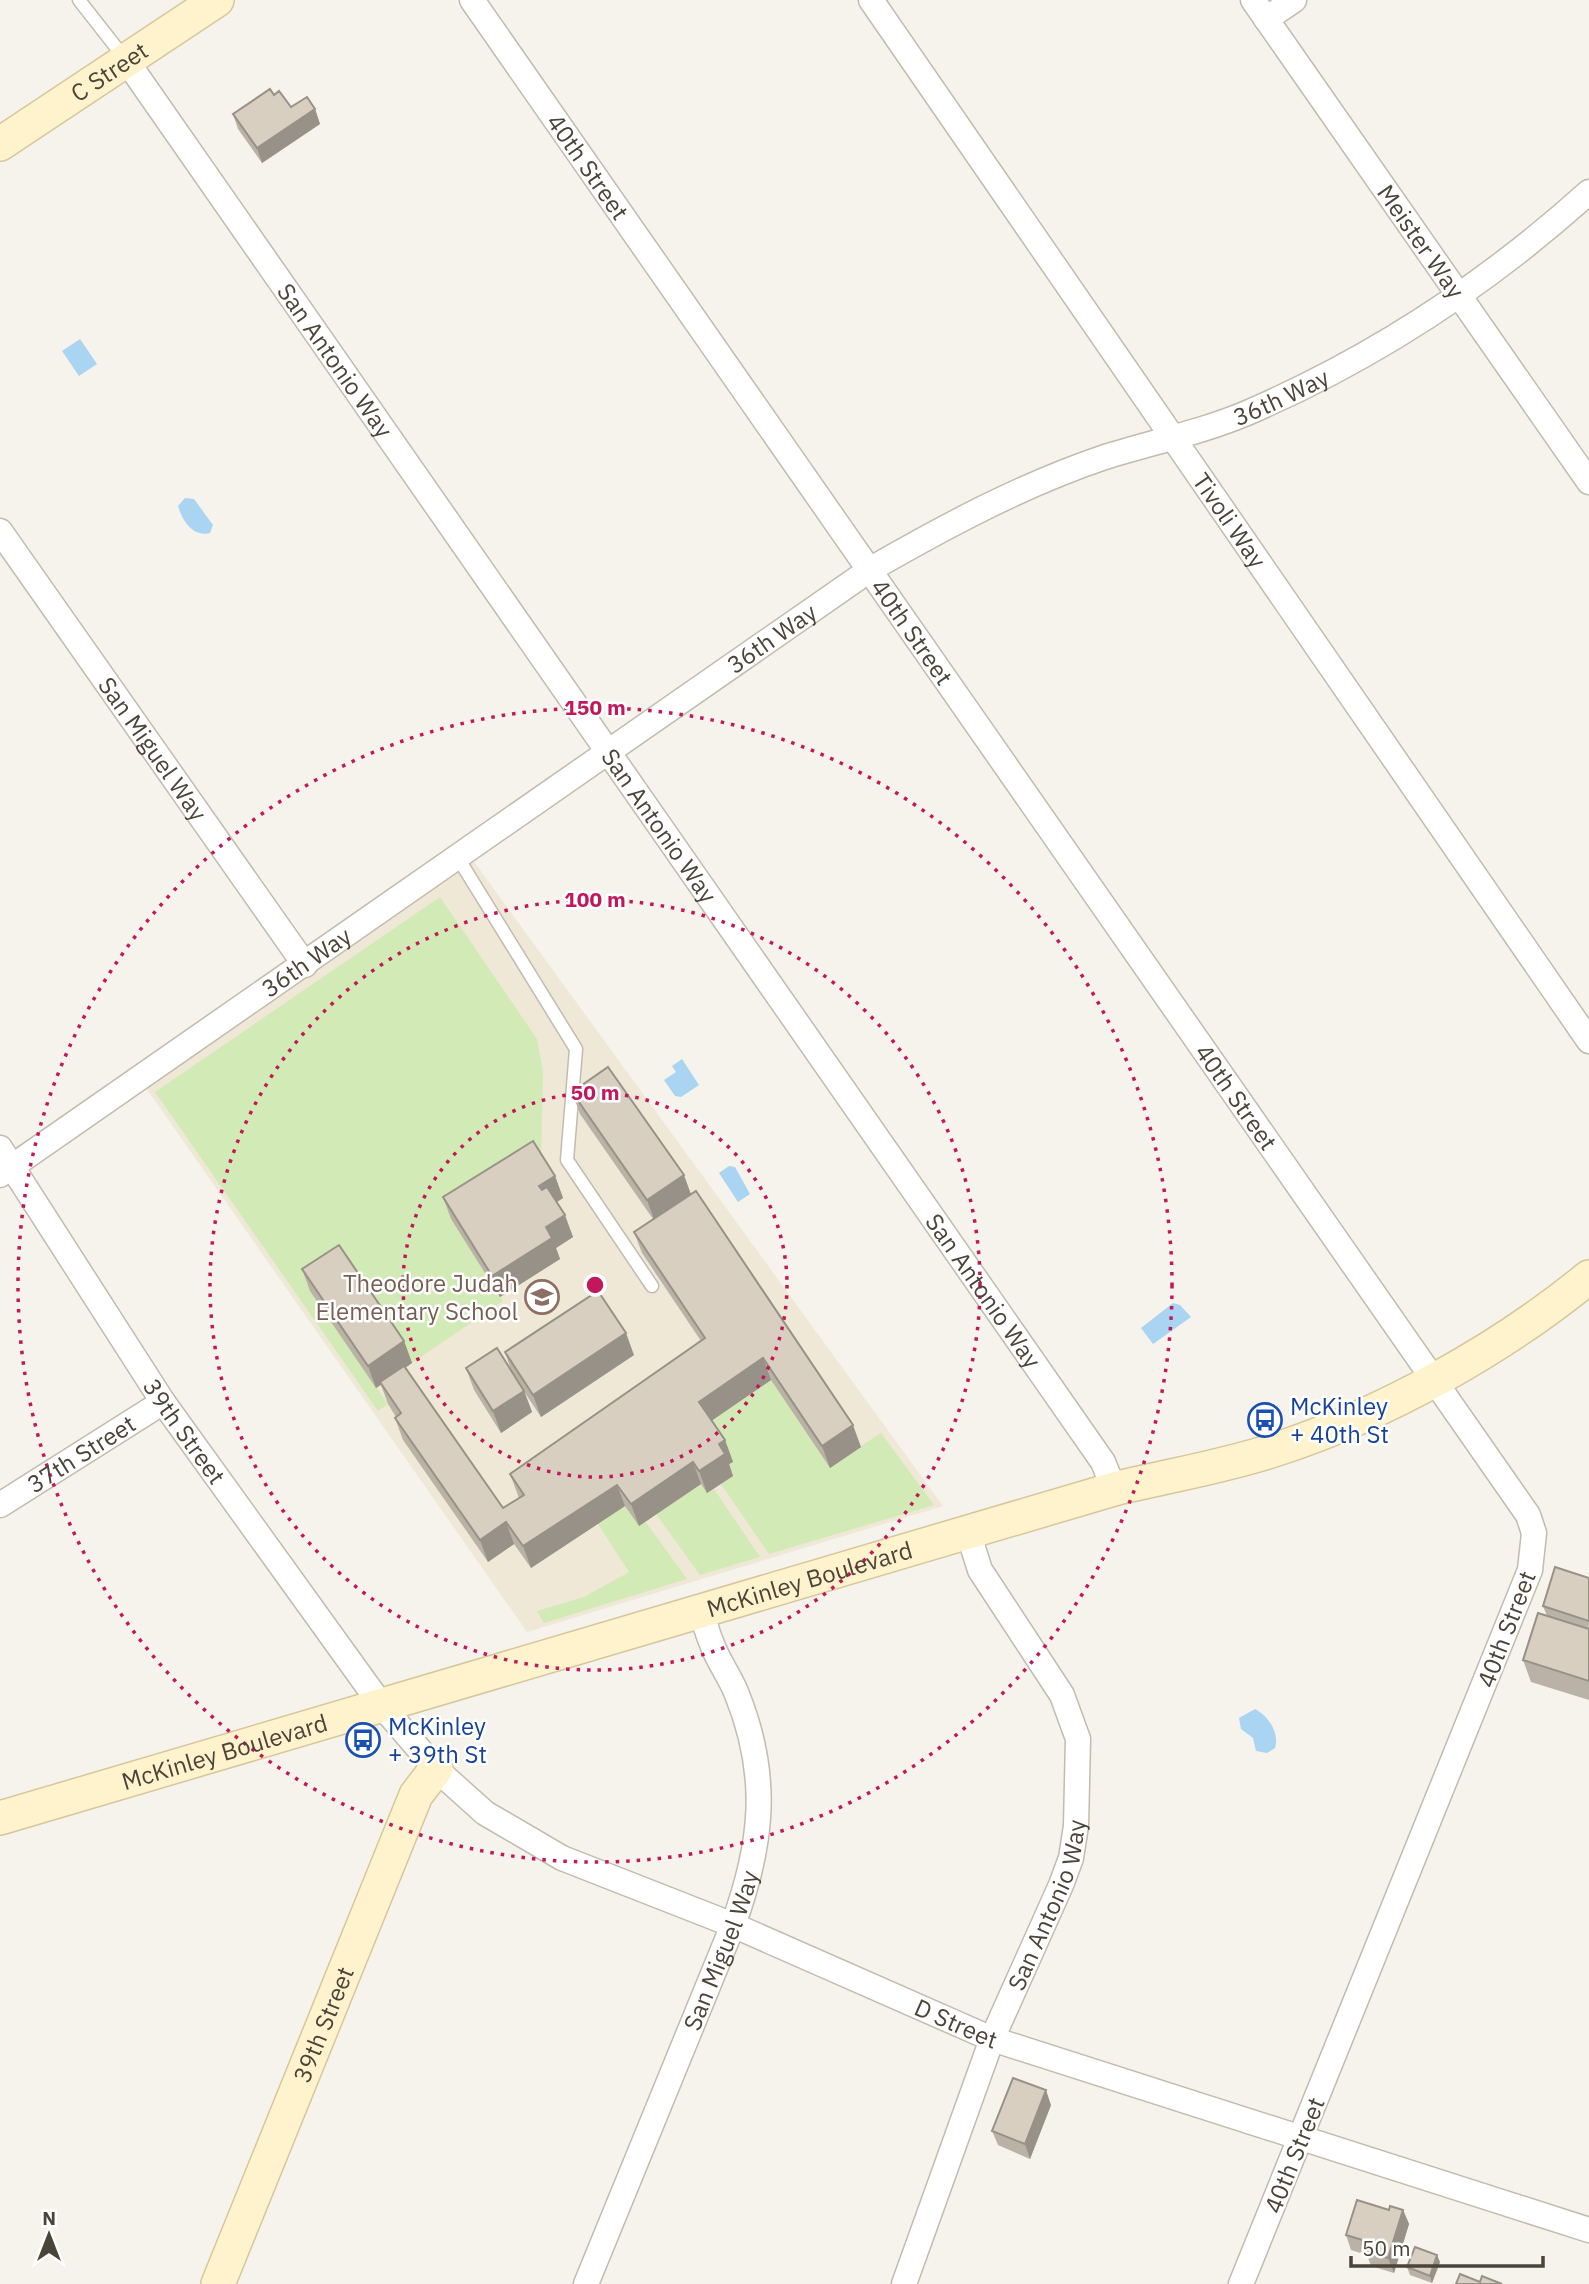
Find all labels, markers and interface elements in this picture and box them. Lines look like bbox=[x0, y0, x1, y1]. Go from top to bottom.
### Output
street label: C Street bbox=[64, 34, 154, 109]
street label: 40th Street bbox=[540, 107, 636, 226]
street label: Meister Way bbox=[1370, 178, 1472, 305]
street label: San Antonio Way bbox=[270, 277, 400, 444]
street label: 36th Way bbox=[1228, 361, 1334, 433]
street label: Tivoli Way bbox=[1186, 466, 1274, 574]
street label: 40th Street bbox=[864, 572, 960, 691]
street label: 36th Way bbox=[720, 596, 823, 681]
street label: San Miguel Way bbox=[91, 670, 215, 827]
text: 150 m bbox=[564, 693, 626, 721]
street label: San Antonio Way bbox=[594, 742, 724, 909]
text: 100 m bbox=[564, 885, 626, 913]
street label: 36th Way bbox=[255, 920, 357, 1004]
street label: 40th Street bbox=[1188, 1037, 1285, 1156]
text: 50 m bbox=[571, 1078, 619, 1106]
street label: San Antonio Way bbox=[919, 1207, 1049, 1374]
place label: Theodore Judah Elementary School bbox=[316, 1267, 518, 1327]
centre of rings bbox=[583, 1273, 607, 1297]
school or university icon: Theodore Judah Elementary School bbox=[523, 1278, 561, 1316]
street label: 39th Street bbox=[136, 1372, 233, 1490]
place label: McKinley + 40th St bbox=[1290, 1390, 1389, 1450]
bus stop icon: McKinley + 40th St bbox=[1246, 1401, 1284, 1439]
street label: 37th Street bbox=[21, 1407, 141, 1500]
street label: McKinley Boulevard bbox=[703, 1533, 916, 1624]
street label: 40th Street bbox=[1469, 1566, 1543, 1692]
street label: McKinley Boulevard bbox=[118, 1706, 331, 1797]
place label: McKinley + 39th St bbox=[388, 1710, 487, 1770]
bus stop icon: McKinley + 39th St bbox=[344, 1721, 382, 1759]
street label: San Antonio Way bbox=[1000, 1819, 1092, 1995]
street label: San Miguel Way bbox=[676, 1867, 765, 2035]
street label: 39th Street bbox=[285, 1962, 361, 2087]
street label: D Street bbox=[910, 1991, 1001, 2056]
street label: 40th Street bbox=[1256, 2092, 1332, 2218]
north arrow bbox=[14, 2200, 84, 2270]
text: N bbox=[42, 2206, 56, 2230]
scale bar bbox=[1351, 2224, 1544, 2268]
text: 50 m bbox=[1362, 2234, 1411, 2262]

